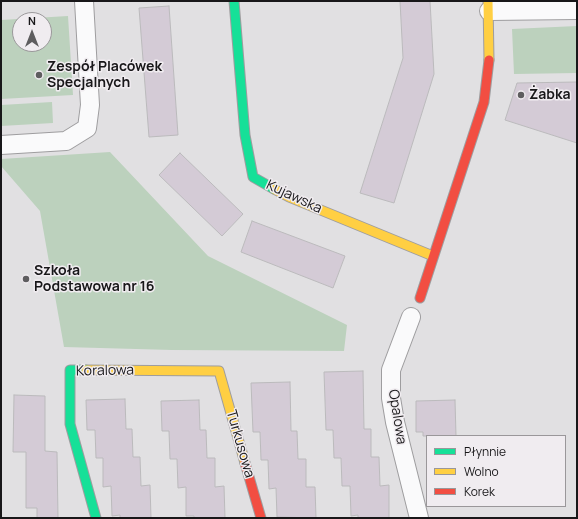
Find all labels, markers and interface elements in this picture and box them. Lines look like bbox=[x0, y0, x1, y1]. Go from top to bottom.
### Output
north arrow bbox=[12, 12, 52, 52]
text: N bbox=[28, 13, 36, 28]
place label: Zespół Placówek Specjalnych bbox=[47, 59, 162, 92]
marker: Zespół Placówek Specjalnych bbox=[34, 70, 44, 80]
place label: Żabka bbox=[529, 87, 571, 103]
marker: Żabka bbox=[516, 90, 526, 100]
street label: Kujawska bbox=[263, 177, 325, 217]
place label: Szkoła Podstawowa nr 16 bbox=[34, 263, 155, 296]
marker: Szkoła Podstawowa nr 16 bbox=[21, 274, 31, 284]
street label: Koralowa bbox=[76, 362, 134, 380]
street label: Opalowa bbox=[384, 388, 410, 446]
street label: Turkusowa bbox=[222, 408, 258, 480]
legend bbox=[426, 435, 566, 507]
text: Płynnie bbox=[464, 443, 506, 460]
text: Wolno bbox=[464, 463, 499, 480]
text: Korek bbox=[464, 483, 495, 500]

